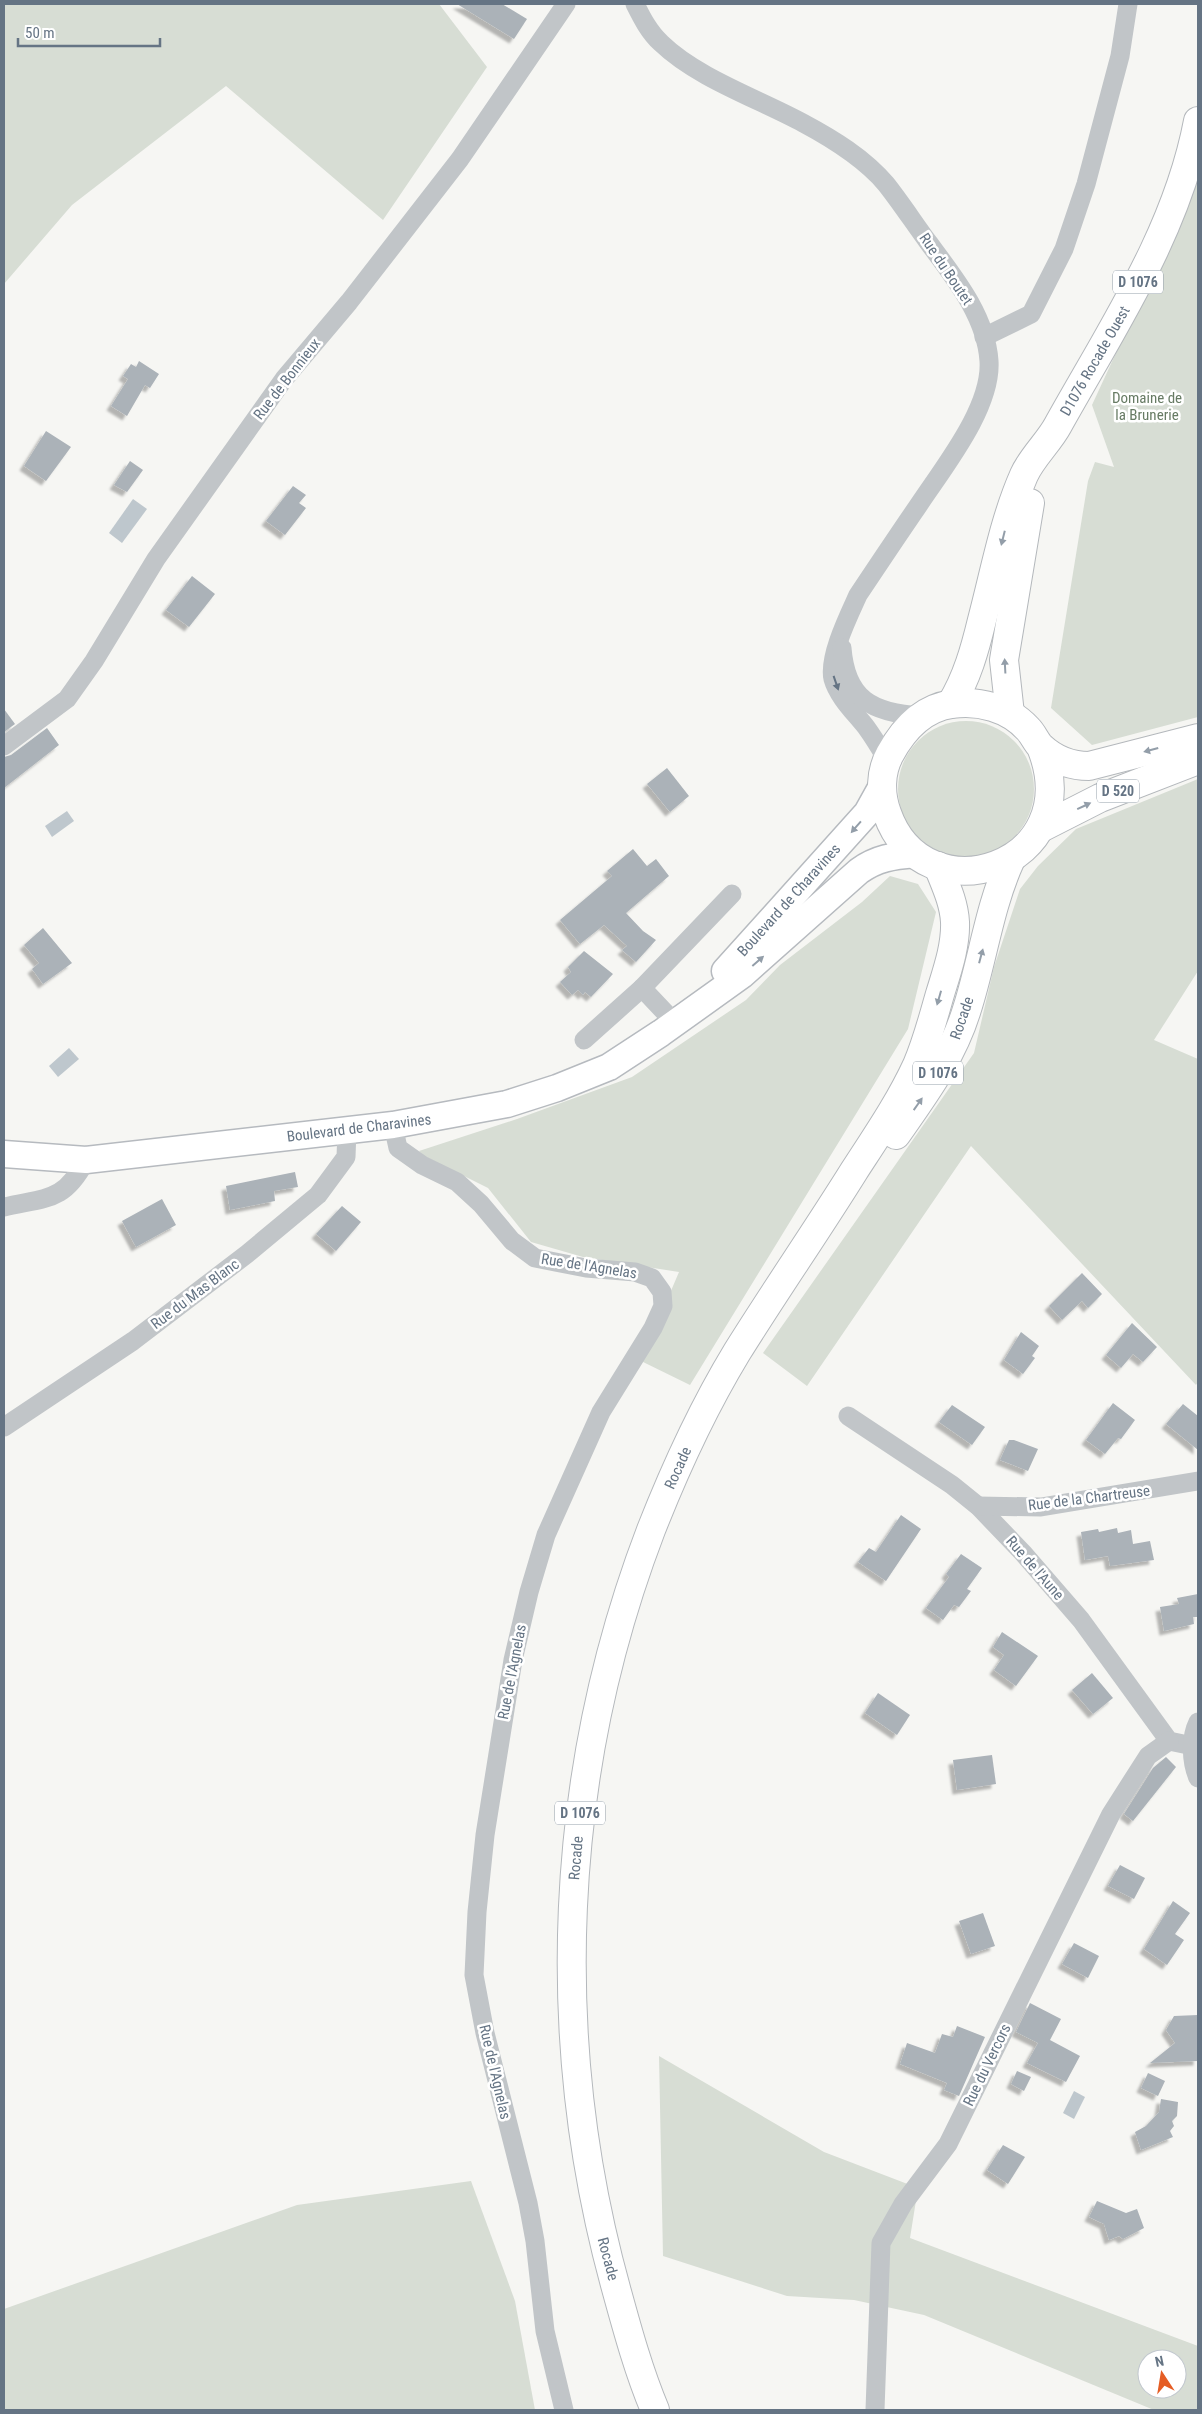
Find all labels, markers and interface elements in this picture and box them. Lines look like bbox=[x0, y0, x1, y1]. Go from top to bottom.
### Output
scale bar bbox=[18, 15, 160, 47]
text: 50 m bbox=[25, 24, 55, 42]
street label: Rue du Boutet bbox=[915, 230, 977, 308]
road number: D 1076 bbox=[1113, 270, 1163, 294]
street label: D1076 Rocade Ouest bbox=[1056, 303, 1134, 419]
street label: Rue de Bonnieux bbox=[250, 334, 325, 423]
park label: Domaine de la Brunerie bbox=[1112, 389, 1182, 424]
one-way arrow bbox=[999, 531, 1007, 546]
one-way arrow bbox=[1001, 657, 1009, 673]
one-way arrow bbox=[832, 676, 840, 691]
one-way arrow bbox=[1144, 746, 1159, 754]
road number: D 520 bbox=[1097, 779, 1139, 802]
one-way arrow bbox=[1077, 801, 1091, 809]
one-way arrow bbox=[850, 820, 861, 833]
street label: Boulevard de Charavines bbox=[734, 840, 844, 960]
one-way arrow bbox=[977, 949, 985, 964]
one-way arrow bbox=[751, 956, 764, 967]
one-way arrow bbox=[935, 991, 943, 1006]
street label: Rocade bbox=[946, 994, 978, 1042]
road number: D 1076 bbox=[913, 1062, 963, 1084]
one-way arrow bbox=[913, 1097, 923, 1111]
street label: Boulevard de Charavines bbox=[286, 1110, 432, 1146]
street label: Rue de l'Agnelas bbox=[540, 1250, 638, 1282]
street label: Rue du Mas Blanc bbox=[147, 1255, 243, 1333]
street label: Rocade bbox=[661, 1444, 695, 1492]
street label: Rue de la Chartreuse bbox=[1027, 1482, 1151, 1514]
street label: Rue de l'Aune bbox=[1002, 1532, 1068, 1604]
street label: Rue de l'Agnelas bbox=[494, 1623, 530, 1721]
road number: D 1076 bbox=[555, 1802, 605, 1825]
street label: Rocade bbox=[565, 1835, 587, 1881]
street label: Rue du Vercors bbox=[959, 2021, 1015, 2109]
street label: Rue de l'Agnelas bbox=[475, 2023, 515, 2121]
street label: Rocade bbox=[594, 2235, 622, 2283]
north arrow bbox=[1137, 2349, 1187, 2399]
text: N bbox=[1153, 2353, 1165, 2370]

